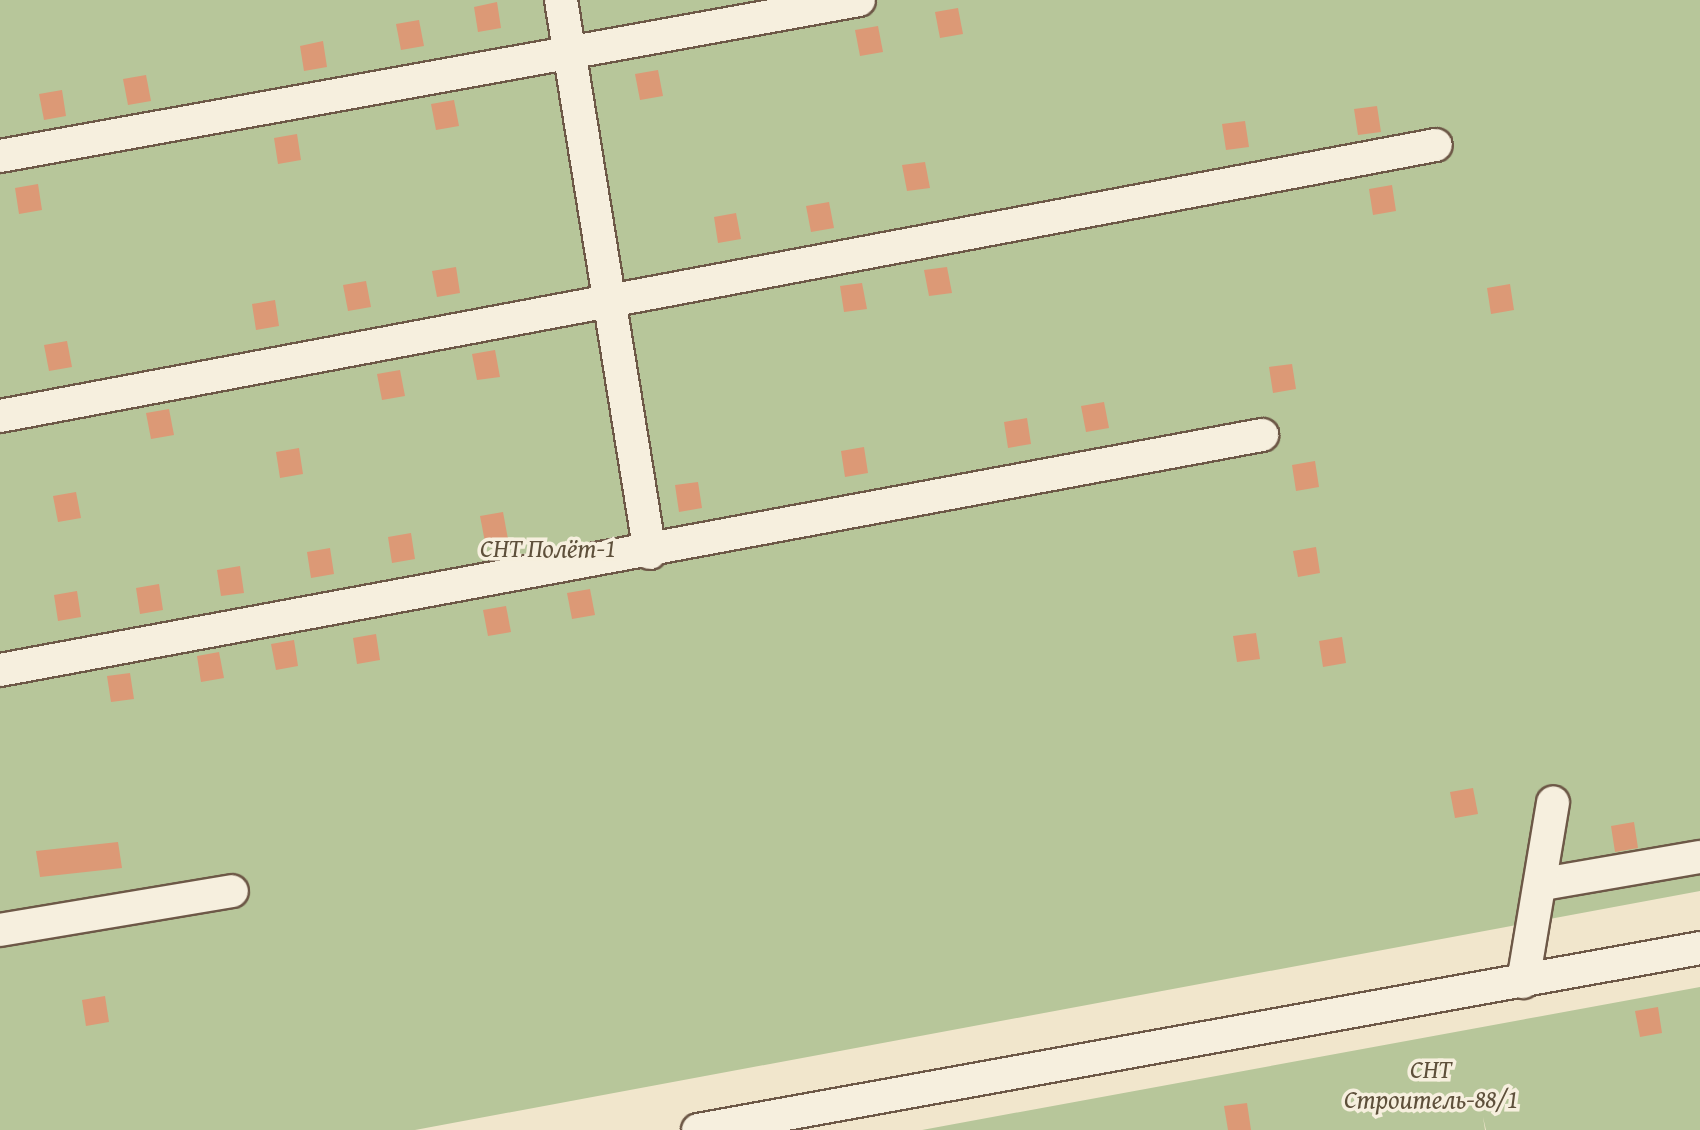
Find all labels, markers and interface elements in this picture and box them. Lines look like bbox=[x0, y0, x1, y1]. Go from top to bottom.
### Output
park label: СНТ Полёт-1 bbox=[480, 532, 616, 564]
park label: СНТ Строитель-88/1 bbox=[1344, 1053, 1518, 1114]

